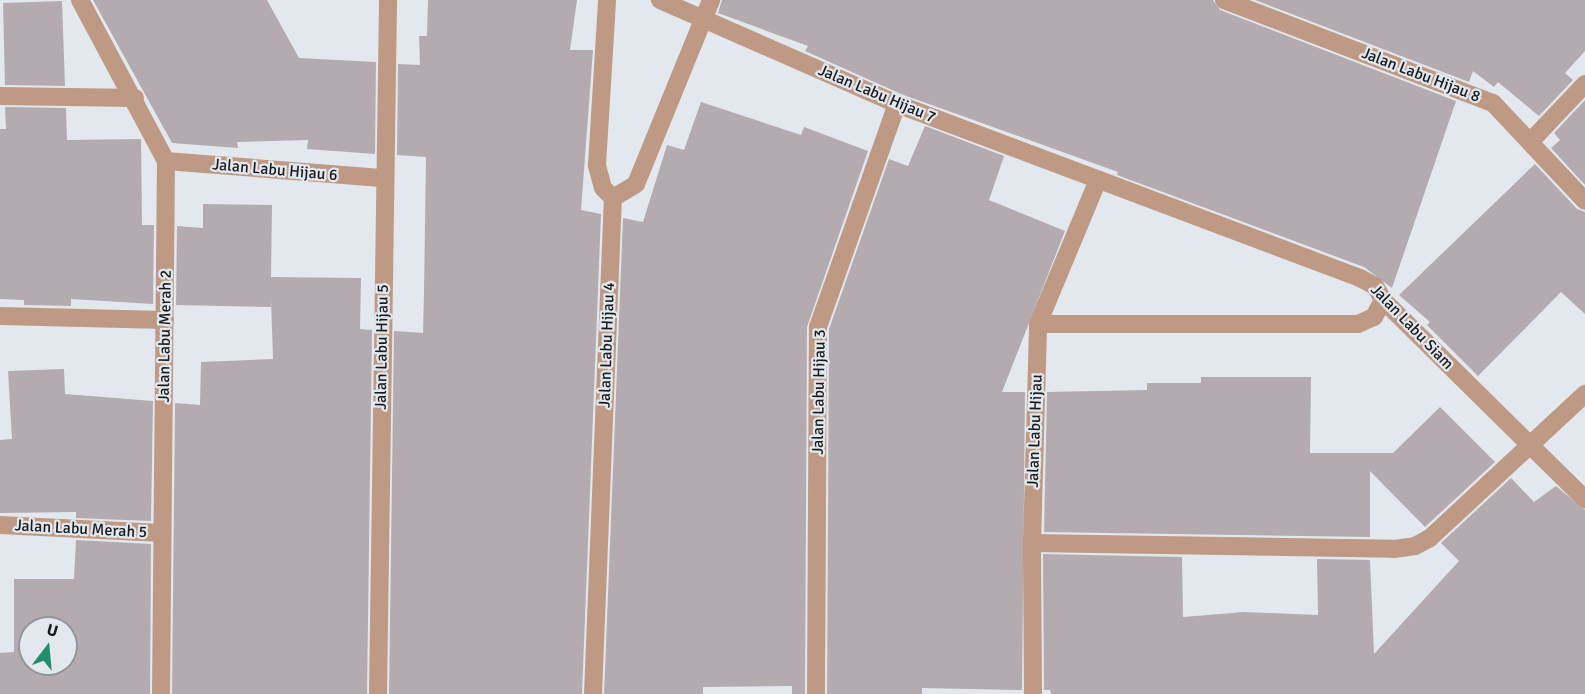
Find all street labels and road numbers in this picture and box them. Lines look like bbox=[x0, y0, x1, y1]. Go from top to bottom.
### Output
street label: Jalan Labu Hijau 8 bbox=[1359, 44, 1483, 106]
street label: Jalan Labu Hijau 7 bbox=[815, 61, 939, 127]
street label: Jalan Labu Hijau 6 bbox=[212, 155, 338, 185]
street label: Jalan Labu Merah 2 bbox=[154, 270, 176, 402]
street label: Jalan Labu Siam bbox=[1367, 280, 1457, 374]
street label: Jalan Labu Hijau 4 bbox=[595, 282, 619, 408]
street label: Jalan Labu Hijau 5 bbox=[371, 284, 393, 410]
street label: Jalan Labu Hijau 3 bbox=[808, 329, 830, 455]
street label: Jalan Labu Hijau bbox=[1023, 374, 1047, 488]
street label: Jalan Labu Merah 5 bbox=[14, 516, 148, 542]

